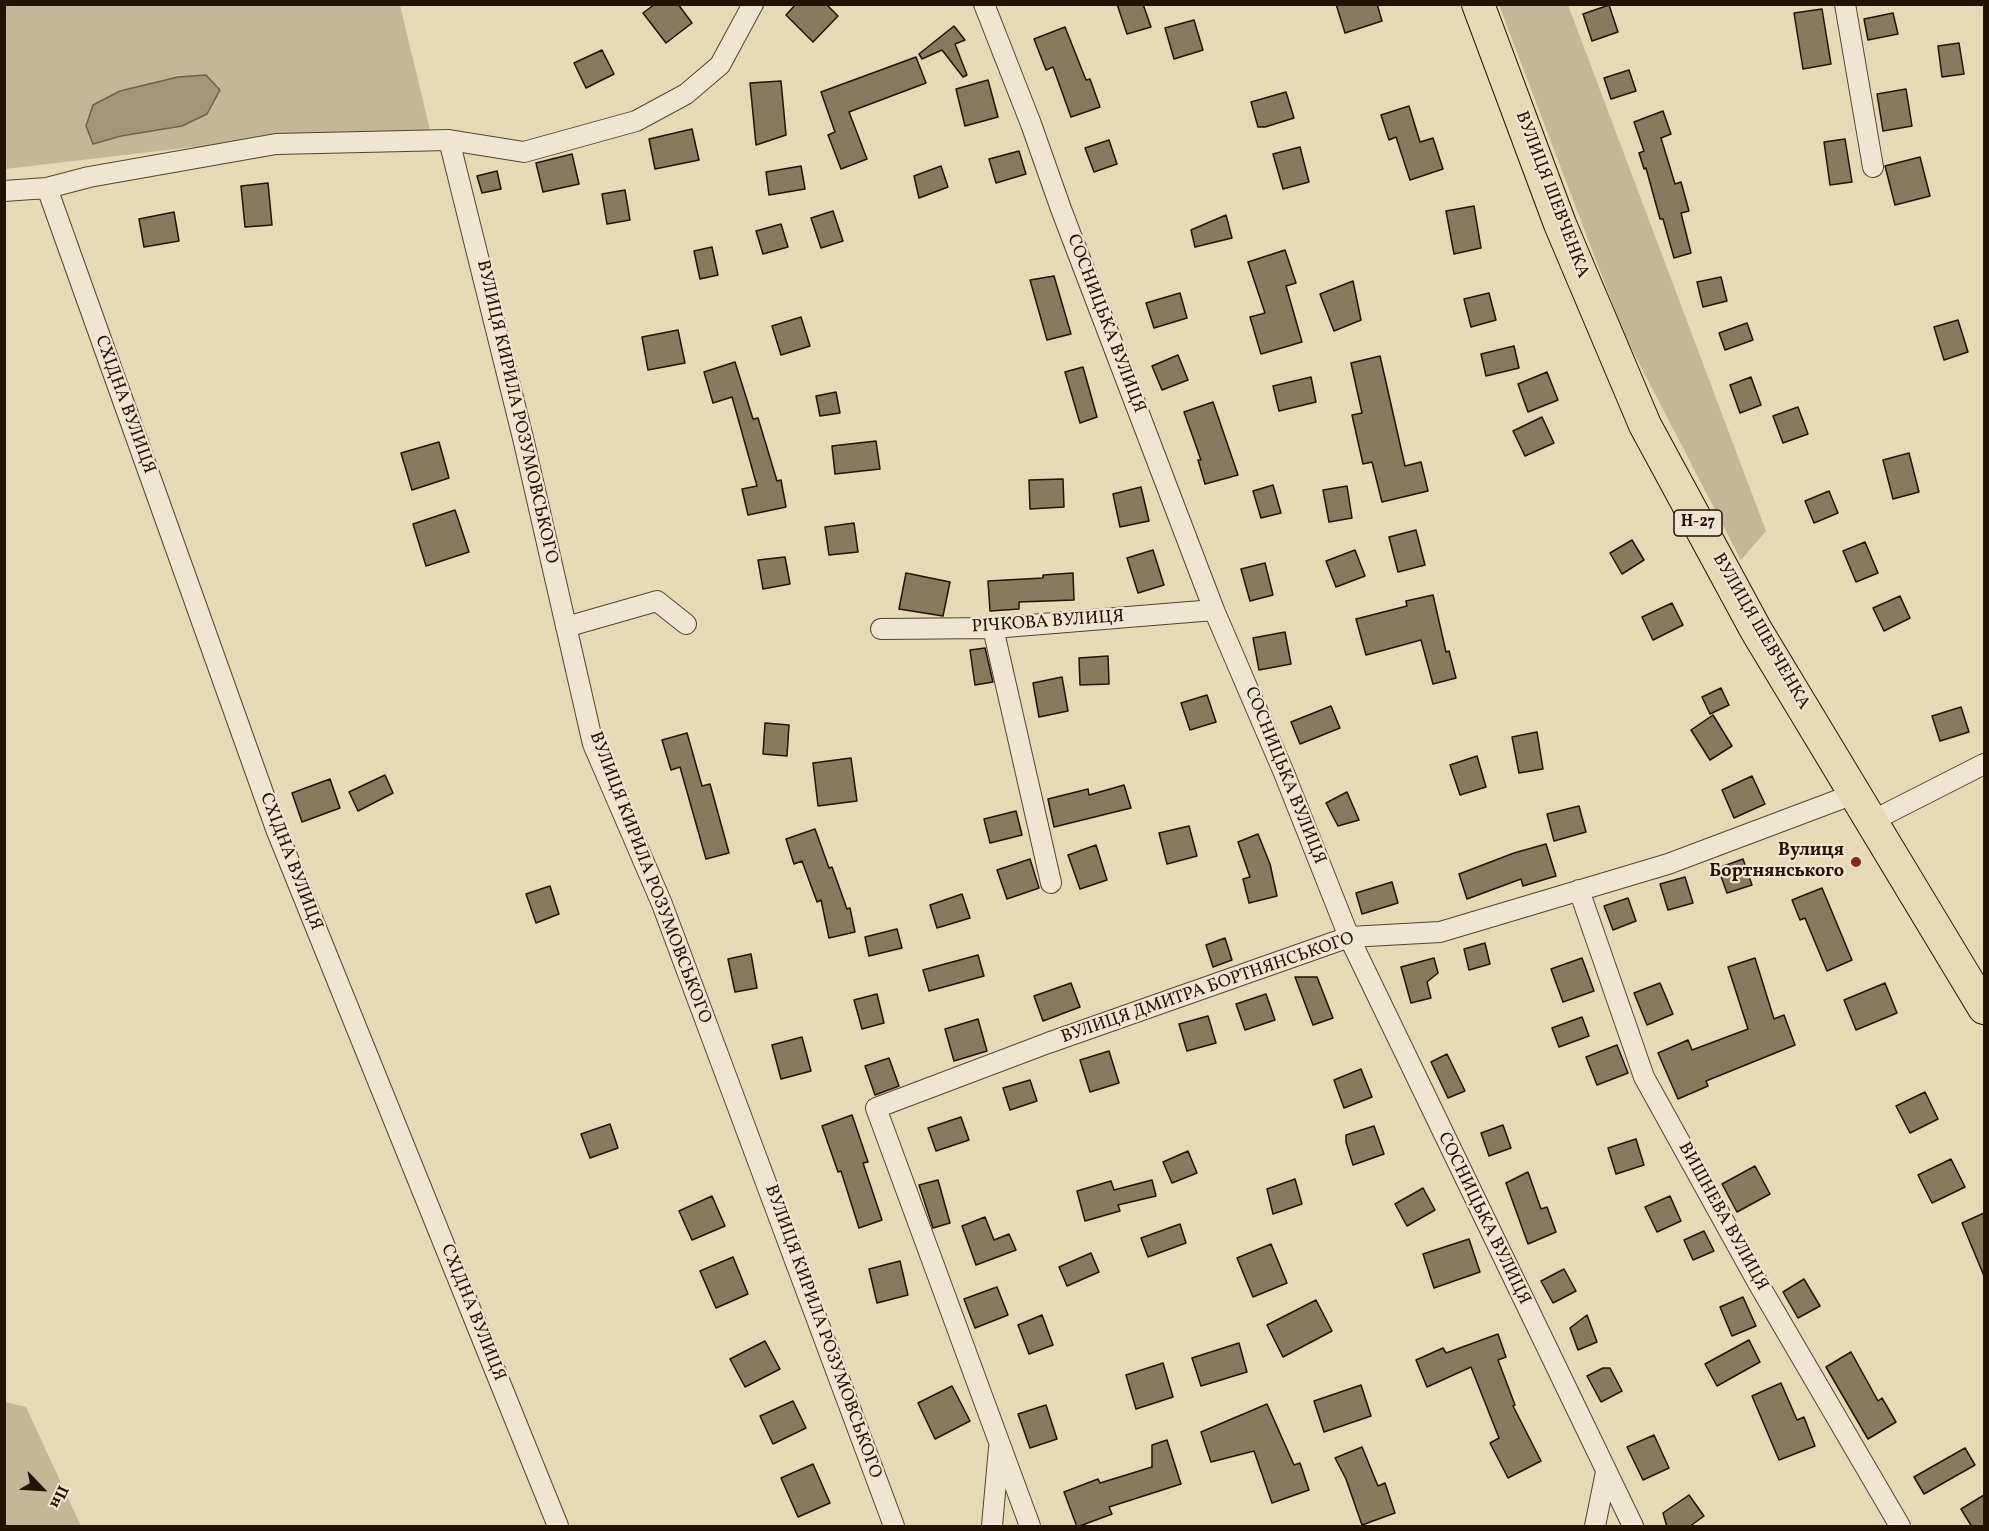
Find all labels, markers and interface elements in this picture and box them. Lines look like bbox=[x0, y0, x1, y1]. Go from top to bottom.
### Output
street label: ВУЛИЦЯ ШЕВЧЕНКА bbox=[1509, 109, 1593, 281]
street label: СОСНИЦЬКА ВУЛИЦЯ bbox=[1061, 232, 1149, 416]
street label: ВУЛИЦЯ КИРИЛА РОЗУМОВСЬКОГО bbox=[471, 258, 561, 566]
street label: СХІДНА ВУЛИЦЯ bbox=[89, 333, 159, 477]
road number: Н-27 bbox=[1674, 510, 1722, 536]
street label: ВУЛИЦЯ ШЕВЧЕНКА bbox=[1706, 550, 1814, 714]
street label: РІЧКОВА ВУЛИЦЯ bbox=[971, 607, 1125, 639]
street label: СОСНИЦЬКА ВУЛИЦЯ bbox=[1239, 684, 1329, 868]
street label: ВУЛИЦЯ КИРИЛА РОЗУМОВСЬКОГО bbox=[583, 729, 715, 1027]
street label: СХІДНА ВУЛИЦЯ bbox=[254, 790, 326, 934]
place label: Вулиця Бортнянського bbox=[1709, 841, 1844, 884]
marker: Вулиця Бортнянського bbox=[1849, 855, 1863, 869]
street label: ВУЛИЦЯ ДМИТРА БОРТНЯНСЬКОГО bbox=[1059, 929, 1357, 1049]
street label: СОСНИЦЬКА ВУЛИЦЯ bbox=[1432, 1129, 1534, 1309]
street label: ВИШНЕВА ВУЛИЦЯ bbox=[1672, 1139, 1772, 1295]
street label: ВУЛИЦЯ КИРИЛА РОЗУМОВСЬКОГО bbox=[759, 1182, 885, 1482]
street label: СХІДНА ВУЛИЦЯ bbox=[435, 1242, 509, 1384]
north arrow bbox=[12, 1459, 72, 1519]
text: Пн bbox=[44, 1482, 73, 1512]

